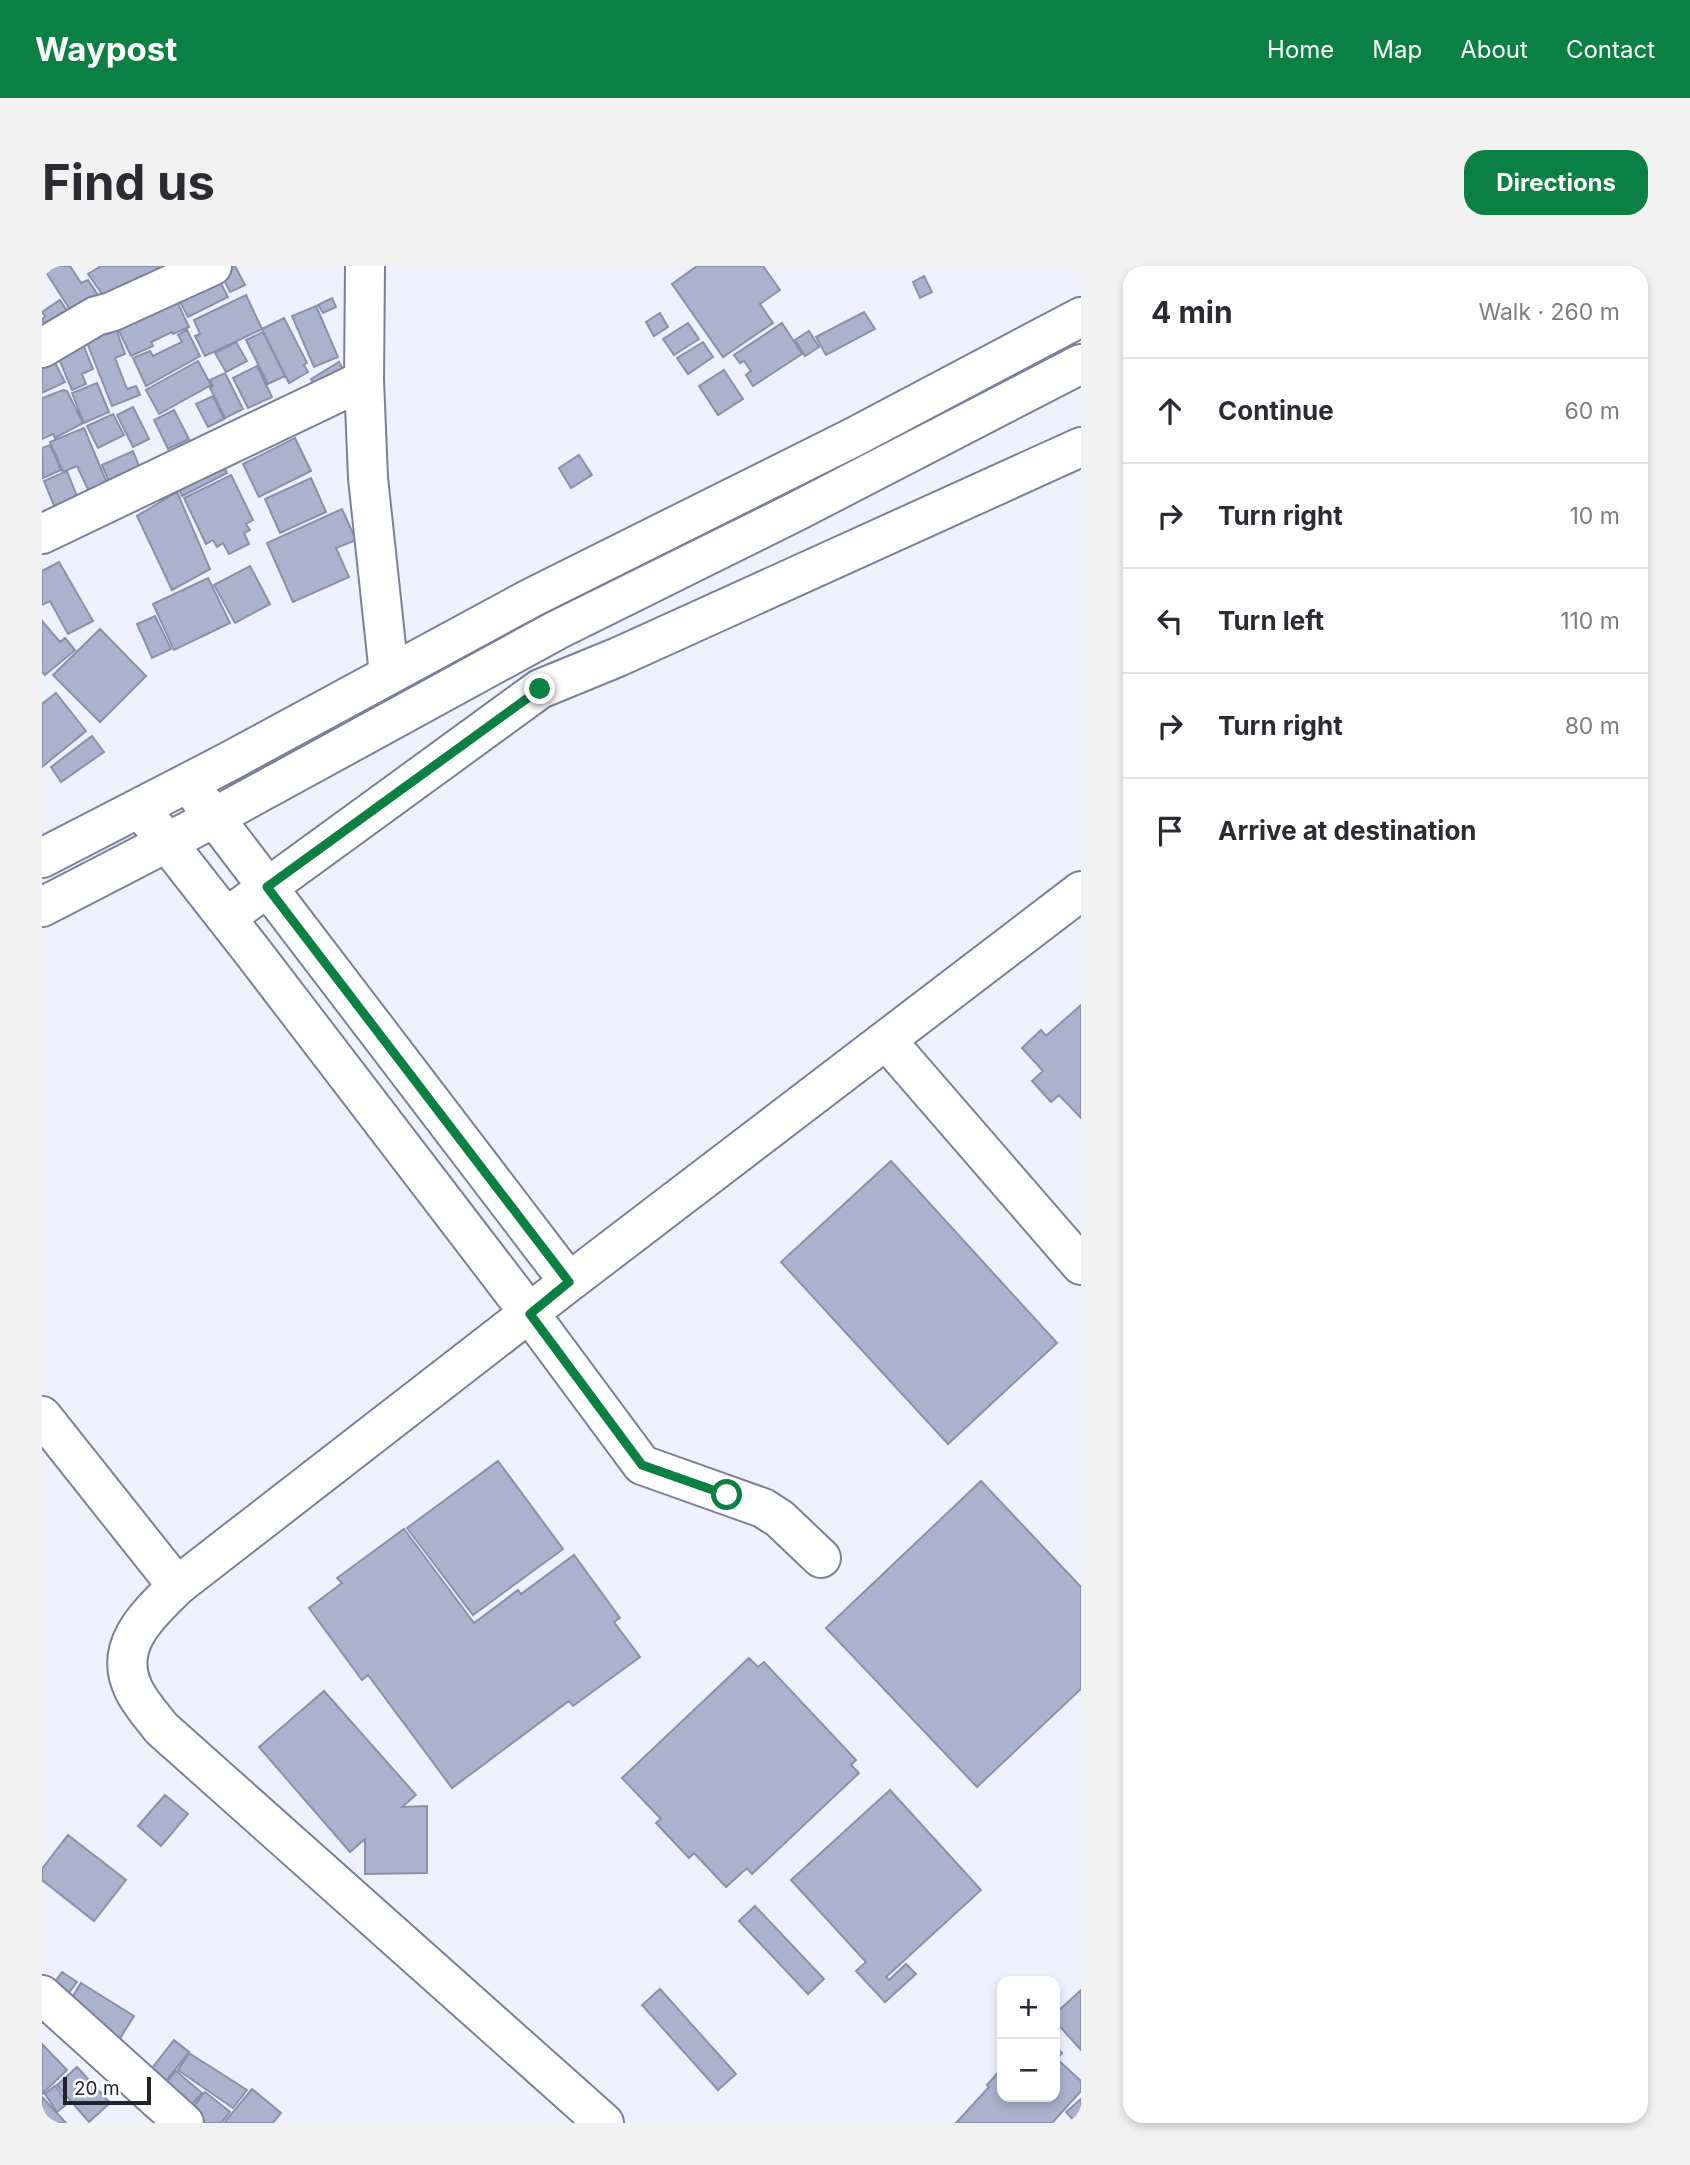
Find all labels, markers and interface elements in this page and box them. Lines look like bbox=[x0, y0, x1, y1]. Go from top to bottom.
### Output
text: Waypost bbox=[35, 29, 177, 69]
text: Home bbox=[1267, 35, 1334, 64]
text: Map bbox=[1372, 35, 1422, 64]
text: About bbox=[1460, 35, 1528, 64]
text: Contact bbox=[1566, 35, 1655, 64]
button: Directions bbox=[1464, 150, 1648, 215]
text: Find us bbox=[42, 153, 215, 212]
text: 4 min bbox=[1151, 294, 1233, 330]
text: Walk · 260 m bbox=[1478, 298, 1620, 326]
icon: ahead bbox=[1151, 392, 1189, 430]
text: Continue bbox=[1218, 395, 1334, 426]
text: 60 m bbox=[1565, 397, 1620, 425]
icon: right bbox=[1151, 497, 1189, 535]
text: Turn right bbox=[1218, 500, 1343, 531]
text: 10 m bbox=[1570, 502, 1620, 530]
icon: left bbox=[1151, 602, 1189, 640]
text: Turn left bbox=[1218, 605, 1324, 636]
text: 110 m bbox=[1560, 607, 1620, 635]
route end bbox=[524, 673, 555, 704]
icon: right bbox=[1151, 707, 1189, 745]
text: Turn right bbox=[1218, 710, 1343, 741]
text: 80 m bbox=[1565, 712, 1620, 740]
icon: arrive bbox=[1151, 812, 1189, 850]
text: Arrive at destination bbox=[1218, 815, 1477, 846]
route start bbox=[711, 1479, 742, 1510]
map controls bbox=[997, 1976, 1060, 2102]
button: + bbox=[997, 1976, 1060, 2039]
button: − bbox=[997, 2039, 1060, 2102]
scale bar bbox=[63, 2074, 150, 2106]
text: 20 m bbox=[74, 2077, 120, 2100]

